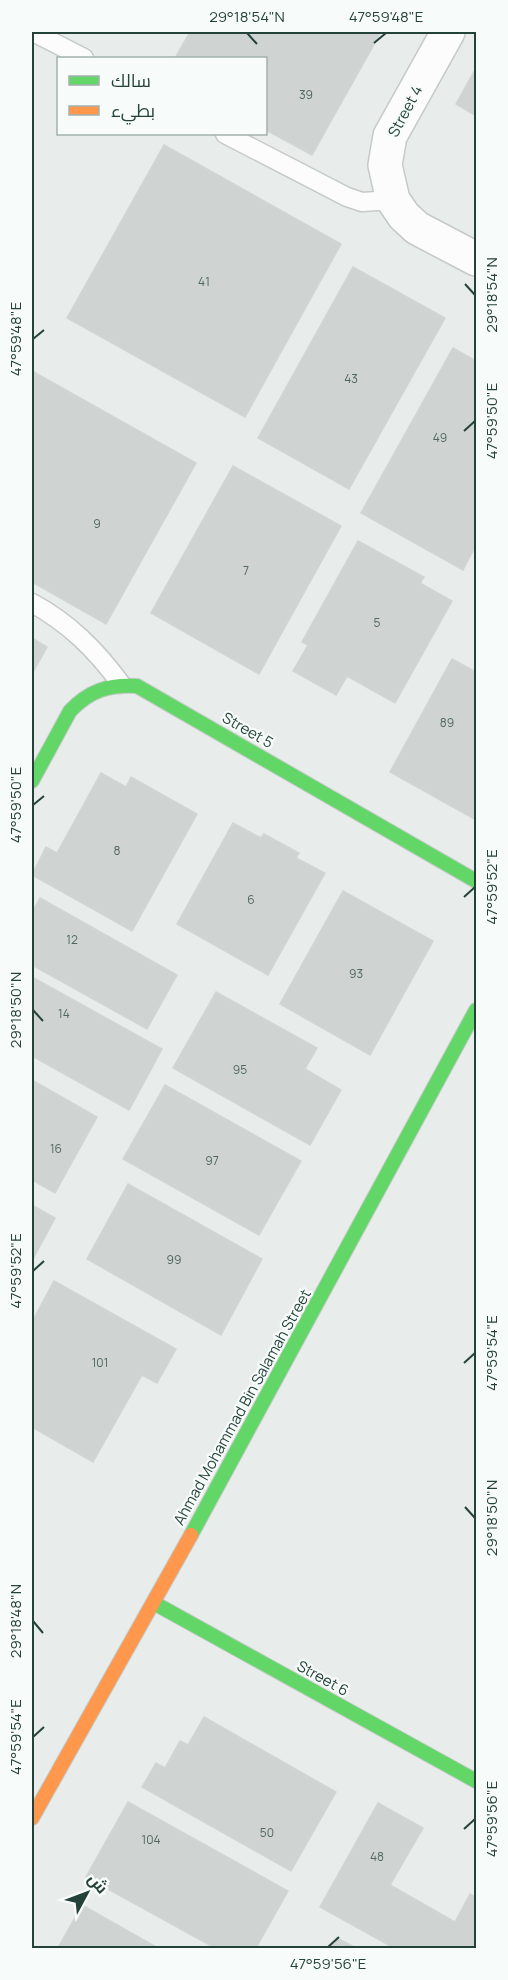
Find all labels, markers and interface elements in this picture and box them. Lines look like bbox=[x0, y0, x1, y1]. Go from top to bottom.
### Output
text: 29°18'54"N bbox=[209, 6, 285, 27]
text: 47°59'48"E bbox=[349, 6, 423, 27]
legend bbox=[57, 57, 267, 135]
text: سالك bbox=[111, 68, 151, 92]
street label: Street 4 bbox=[383, 81, 427, 141]
house number: 39 bbox=[299, 86, 313, 103]
text: بطيء bbox=[111, 98, 155, 125]
text: 29°18'54"N bbox=[481, 257, 502, 333]
house number: 41 bbox=[198, 273, 210, 290]
text: 47°59'48"E bbox=[5, 302, 26, 376]
house number: 43 bbox=[344, 370, 358, 387]
text: 47°59'50"E bbox=[481, 383, 502, 459]
house number: 49 bbox=[433, 429, 447, 446]
house number: 9 bbox=[93, 515, 101, 532]
house number: 7 bbox=[243, 562, 249, 579]
house number: 5 bbox=[374, 614, 381, 631]
street label: Street 5 bbox=[219, 707, 277, 753]
house number: 89 bbox=[440, 714, 454, 731]
text: 47°59'50"E bbox=[5, 767, 26, 843]
house number: 8 bbox=[114, 842, 121, 859]
text: 47°59'52"E bbox=[481, 849, 502, 925]
house number: 6 bbox=[247, 891, 255, 908]
house number: 12 bbox=[66, 931, 78, 948]
house number: 93 bbox=[349, 965, 363, 982]
text: 29°18'50"N bbox=[5, 972, 26, 1048]
house number: 14 bbox=[58, 1005, 70, 1022]
house number: 95 bbox=[233, 1061, 247, 1078]
house number: 16 bbox=[50, 1140, 62, 1157]
house number: 97 bbox=[205, 1152, 219, 1169]
text: 47°59'52"E bbox=[5, 1233, 26, 1309]
house number: 99 bbox=[167, 1251, 181, 1268]
street label: Ahmad Mohammad Bin Salamah Street bbox=[168, 1285, 316, 1529]
text: 47°59'54"E bbox=[481, 1315, 502, 1391]
house number: 101 bbox=[92, 1354, 108, 1371]
text: 29°18'50"N bbox=[481, 1480, 502, 1556]
text: 29°18'48"N bbox=[5, 1584, 26, 1658]
street label: Street 6 bbox=[293, 1655, 353, 1701]
text: 47°59'54"E bbox=[5, 1699, 26, 1775]
text: 47°59'56"E bbox=[481, 1781, 502, 1857]
house number: 50 bbox=[260, 1824, 274, 1841]
house number: 104 bbox=[141, 1831, 161, 1848]
house number: 48 bbox=[370, 1848, 384, 1865]
north arrow bbox=[57, 1863, 117, 1923]
text: ش bbox=[83, 1868, 113, 1898]
text: 47°59'56"E bbox=[290, 1953, 366, 1974]

